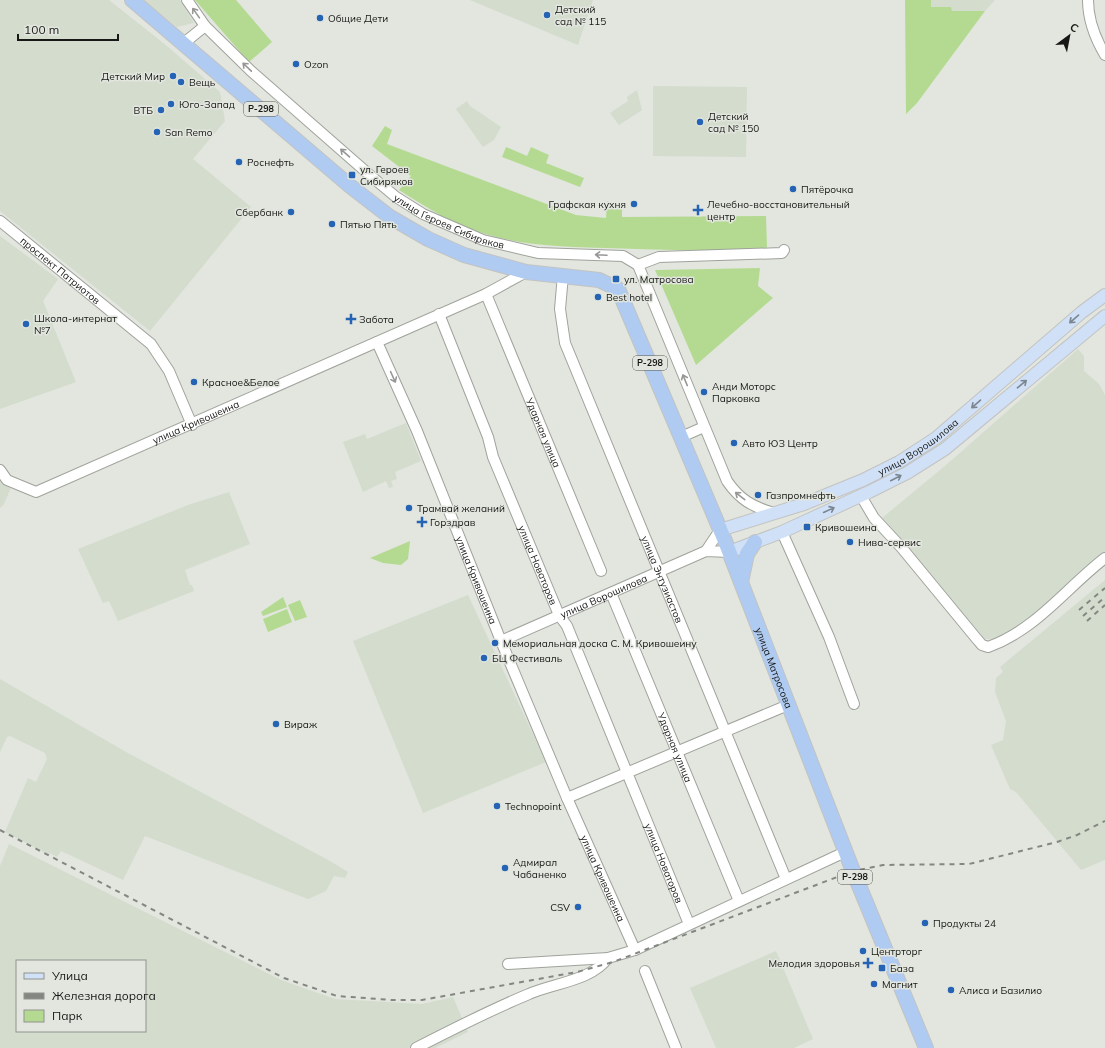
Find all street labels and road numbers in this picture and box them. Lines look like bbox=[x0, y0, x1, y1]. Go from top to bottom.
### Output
road number: Р-298 bbox=[244, 102, 278, 116]
street label: улица Героев Сибиряков bbox=[391, 191, 506, 252]
street label: проспект Патриотов bbox=[18, 234, 103, 307]
road number: Р-298 bbox=[633, 356, 667, 370]
street label: Ударная улица bbox=[522, 395, 563, 470]
street label: улица Кривошеина bbox=[150, 397, 241, 447]
street label: улица Ворошилова bbox=[876, 416, 961, 478]
street label: улица Новаторов bbox=[515, 523, 560, 607]
street label: улица Кривошеина bbox=[453, 534, 500, 626]
street label: улица Энтузиастов bbox=[638, 534, 686, 625]
street label: улица Ворошилова bbox=[558, 572, 649, 621]
street label: улица Матросова bbox=[752, 626, 795, 710]
street label: Ударная улица bbox=[654, 710, 695, 784]
street label: улица Новаторов bbox=[641, 822, 686, 905]
street label: улица Кривошеина bbox=[577, 833, 628, 924]
road number: Р-298 bbox=[838, 870, 872, 884]

